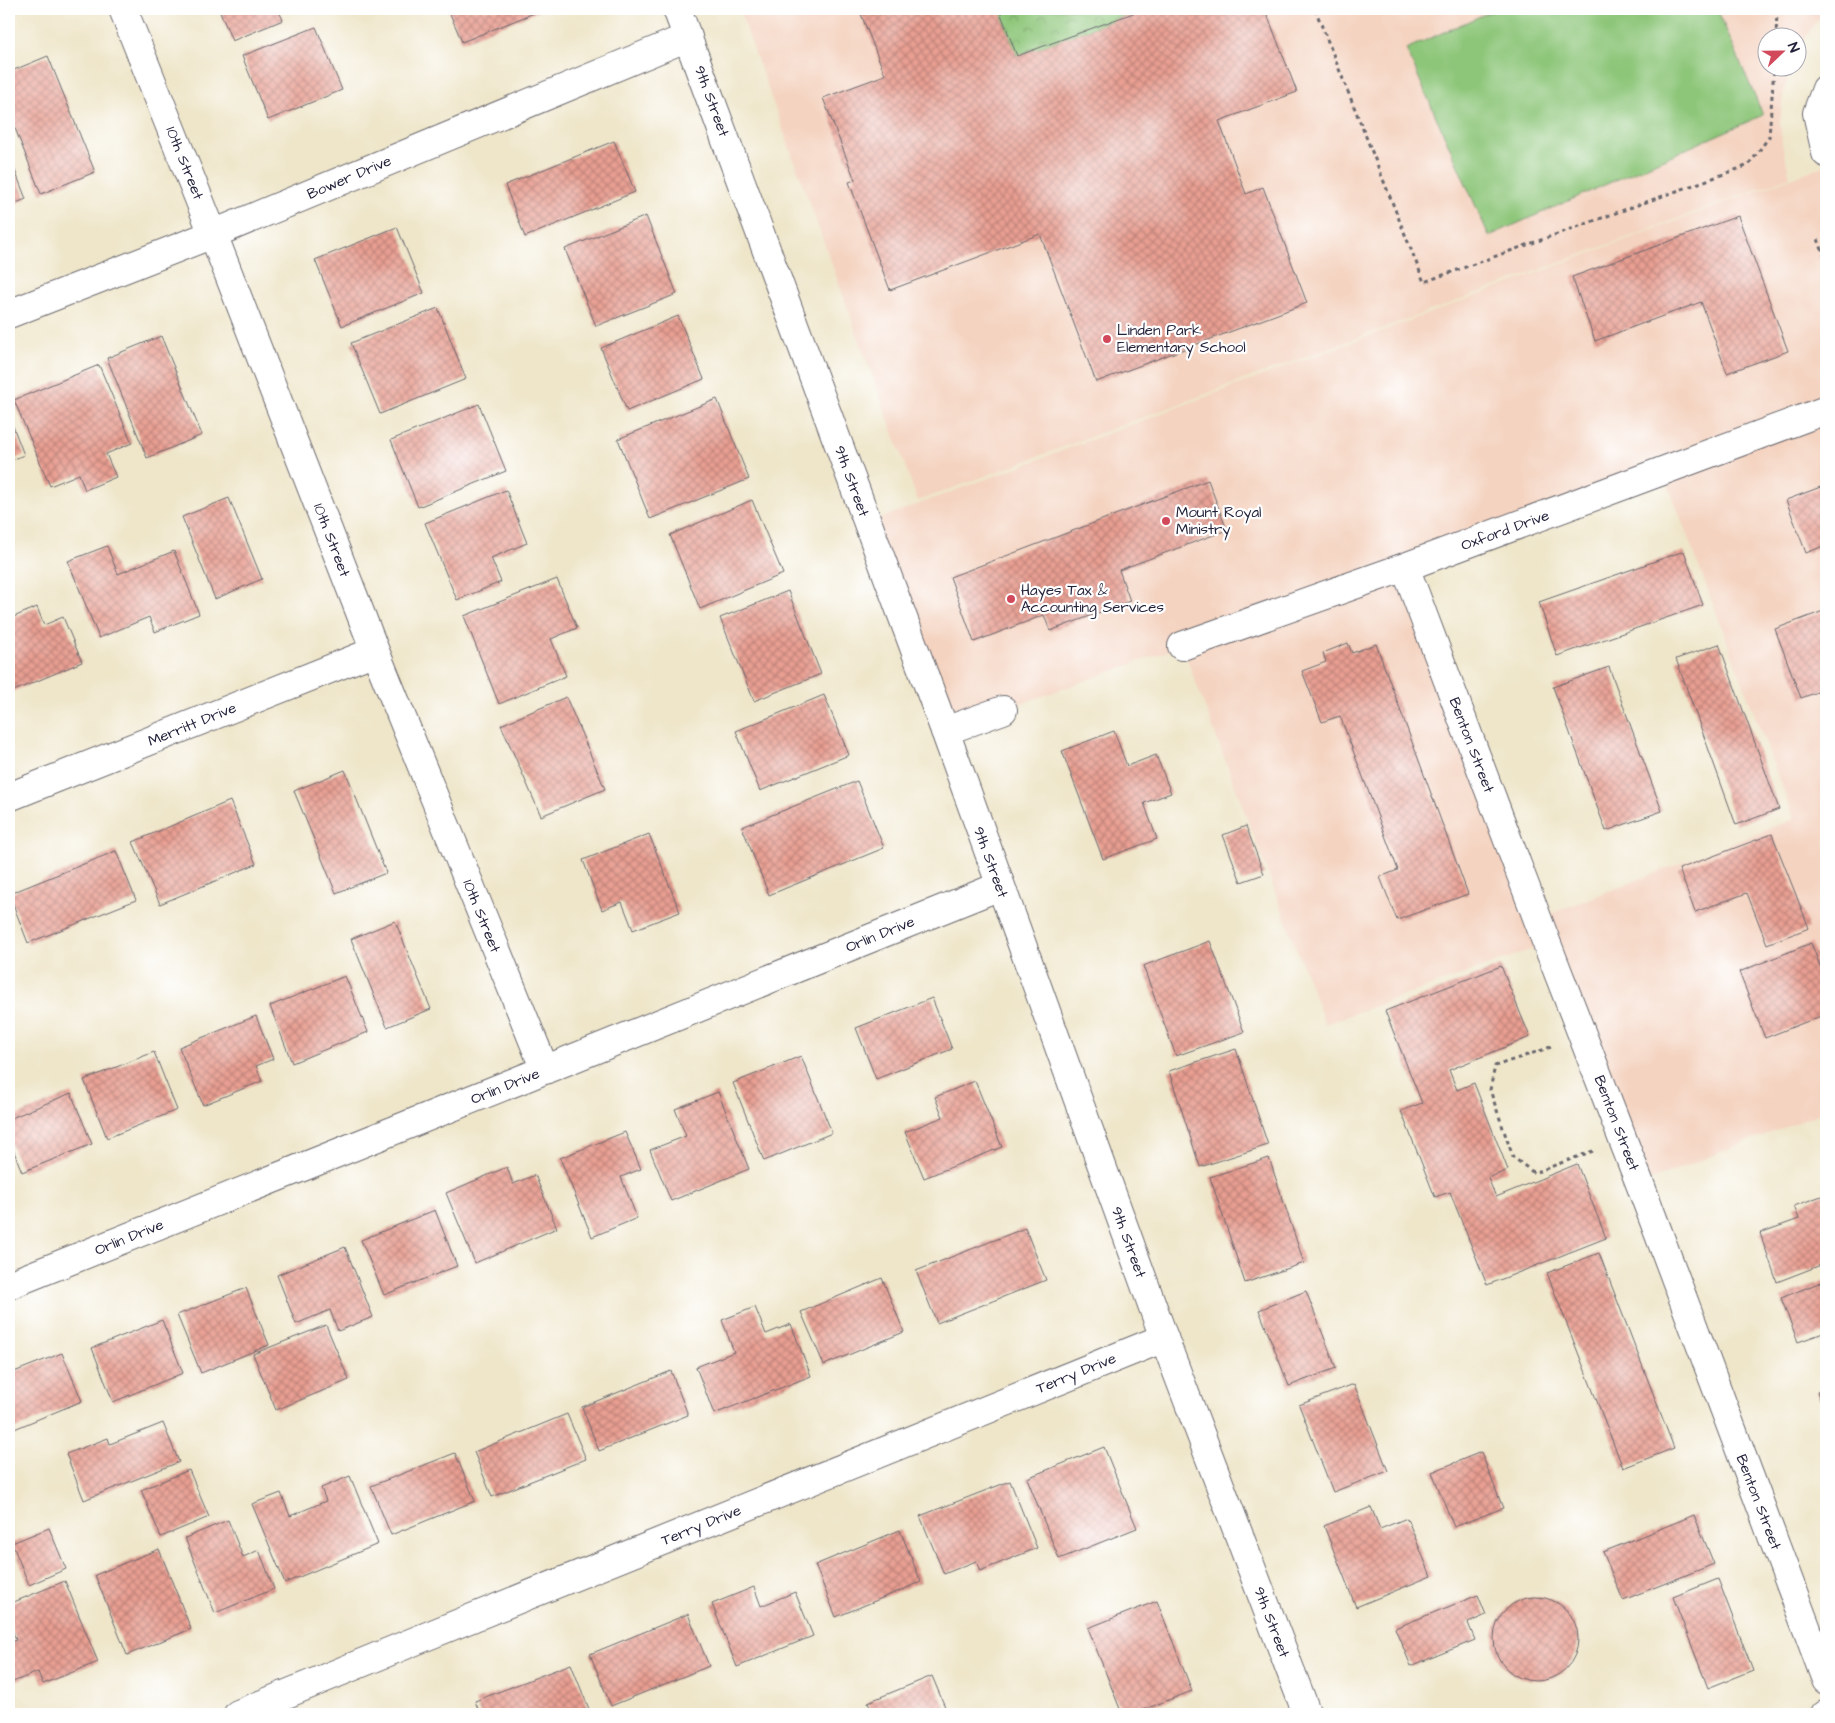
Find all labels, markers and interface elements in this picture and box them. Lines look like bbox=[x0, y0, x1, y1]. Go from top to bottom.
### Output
north arrow bbox=[1758, 28, 1808, 78]
text: N bbox=[1782, 40, 1804, 56]
street label: 9th Street bbox=[689, 63, 734, 140]
street label: 10th Street bbox=[160, 123, 209, 203]
street label: Bower Drive bbox=[304, 150, 395, 205]
place label: Linden Park Elementary School bbox=[1117, 320, 1246, 359]
marker: Linden Park Elementary School bbox=[1101, 333, 1113, 345]
street label: 9th Street bbox=[829, 443, 874, 520]
street label: 10th Street bbox=[308, 500, 355, 580]
place label: Mount Royal Ministry bbox=[1176, 502, 1261, 541]
street label: Oxford Drive bbox=[1458, 505, 1552, 556]
marker: Mount Royal Ministry bbox=[1160, 515, 1172, 527]
place label: Hayes Tax & Accounting Services bbox=[1021, 580, 1164, 619]
marker: Hayes Tax & Accounting Services bbox=[1005, 593, 1017, 605]
street label: Benton Street bbox=[1444, 694, 1499, 796]
street label: Merritt Drive bbox=[145, 697, 240, 752]
street label: 9th Street bbox=[968, 824, 1013, 901]
street label: 10th Street bbox=[457, 876, 506, 956]
street label: Orlin Drive bbox=[843, 911, 918, 958]
street label: Orlin Drive bbox=[468, 1063, 543, 1110]
street label: Benton Street bbox=[1589, 1072, 1644, 1174]
street label: 9th Street bbox=[1106, 1204, 1151, 1281]
street label: Orlin Drive bbox=[92, 1214, 167, 1261]
street label: Terry Drive bbox=[1033, 1348, 1120, 1400]
street label: Benton Street bbox=[1731, 1451, 1786, 1553]
street label: Terry Drive bbox=[658, 1500, 745, 1552]
street label: 9th Street bbox=[1248, 1584, 1295, 1661]

